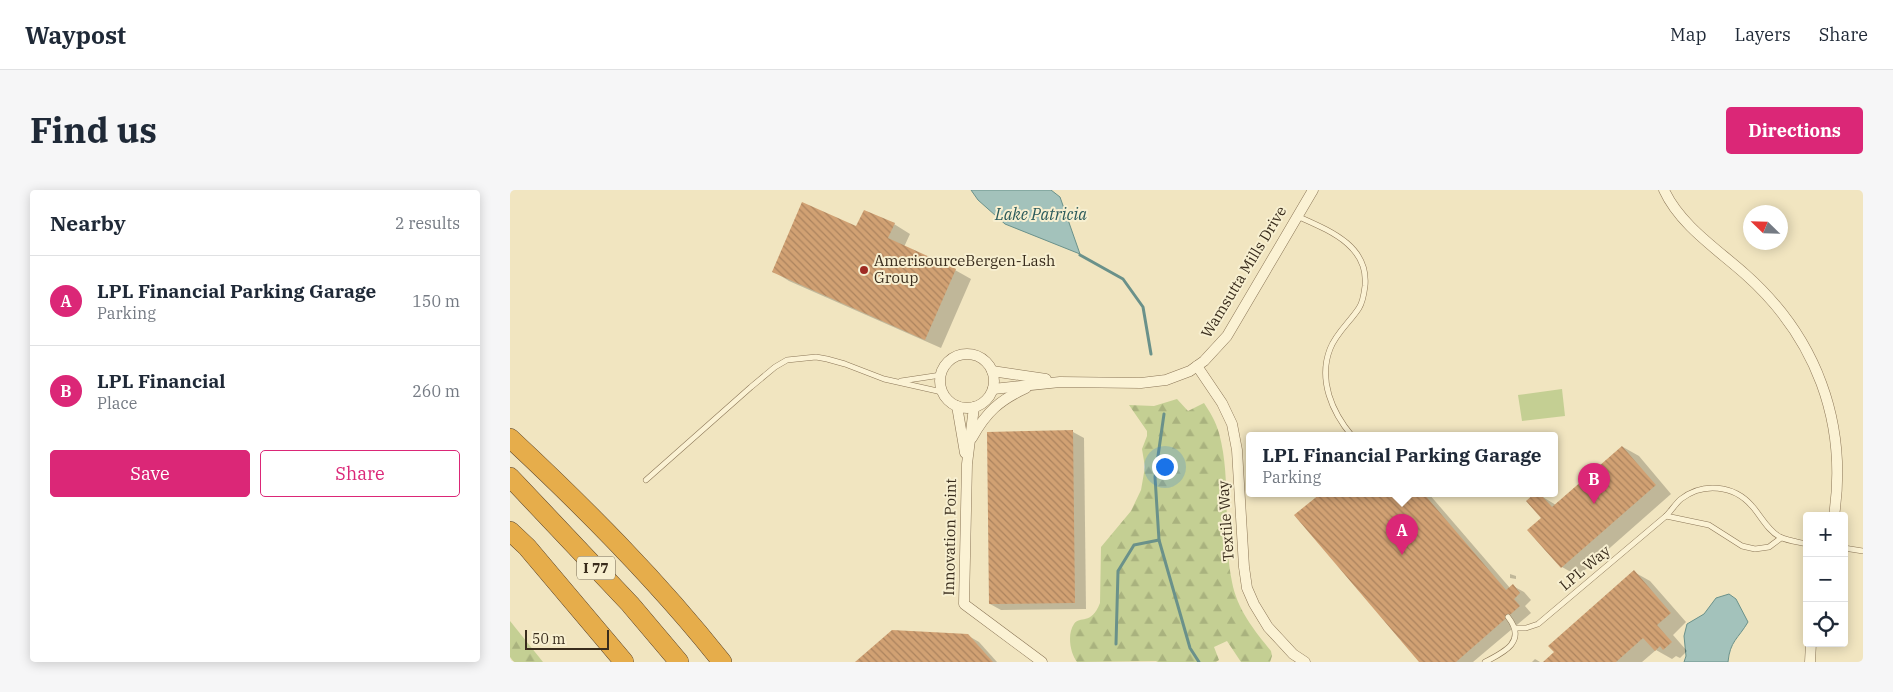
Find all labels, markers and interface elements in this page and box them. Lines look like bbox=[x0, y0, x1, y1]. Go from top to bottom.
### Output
text: Waypost bbox=[25, 19, 126, 51]
text: Map bbox=[1670, 23, 1707, 46]
text: Layers bbox=[1735, 23, 1791, 46]
text: Share bbox=[1819, 23, 1868, 46]
text: Find us bbox=[30, 107, 157, 153]
button: Directions bbox=[1726, 107, 1863, 154]
street label: Wamsutta Mills Drive bbox=[1197, 202, 1290, 341]
water label: Lake Patricia bbox=[994, 204, 1087, 224]
north arrow bbox=[1743, 205, 1788, 250]
text: Nearby bbox=[50, 209, 126, 237]
text: 2 results bbox=[395, 213, 460, 233]
place label: AmerisourceBergen-Lash Group bbox=[874, 251, 1055, 287]
marker: AmerisourceBergen-Lash Group bbox=[858, 264, 870, 276]
text: LPL Financial Parking Garage bbox=[97, 279, 376, 303]
text: A bbox=[60, 291, 72, 311]
text: 150 m bbox=[412, 291, 460, 311]
text: Parking bbox=[97, 303, 156, 323]
text: LPL Financial bbox=[97, 369, 226, 393]
text: B bbox=[60, 381, 72, 401]
text: 260 m bbox=[412, 381, 460, 401]
text: Place bbox=[97, 393, 137, 413]
popup bbox=[1246, 432, 1558, 497]
text: LPL Financial Parking Garage bbox=[1262, 443, 1542, 467]
button: Save bbox=[50, 450, 250, 497]
button: Share bbox=[260, 450, 460, 497]
your location bbox=[1152, 454, 1178, 480]
pin: B bbox=[1578, 463, 1610, 504]
text: Parking bbox=[1262, 467, 1321, 487]
street label: Innovation Point bbox=[939, 478, 960, 596]
street label: Textile Way bbox=[1213, 480, 1238, 562]
map controls bbox=[1803, 512, 1848, 647]
button: + bbox=[1803, 512, 1848, 557]
pin: A bbox=[1386, 514, 1418, 555]
street label: LPL Way bbox=[1555, 541, 1614, 594]
road number: I 77 bbox=[577, 556, 615, 579]
button: − bbox=[1803, 557, 1848, 602]
button: locate bbox=[1803, 602, 1848, 647]
scale bar bbox=[525, 627, 609, 650]
text: 50 m bbox=[532, 630, 565, 648]

